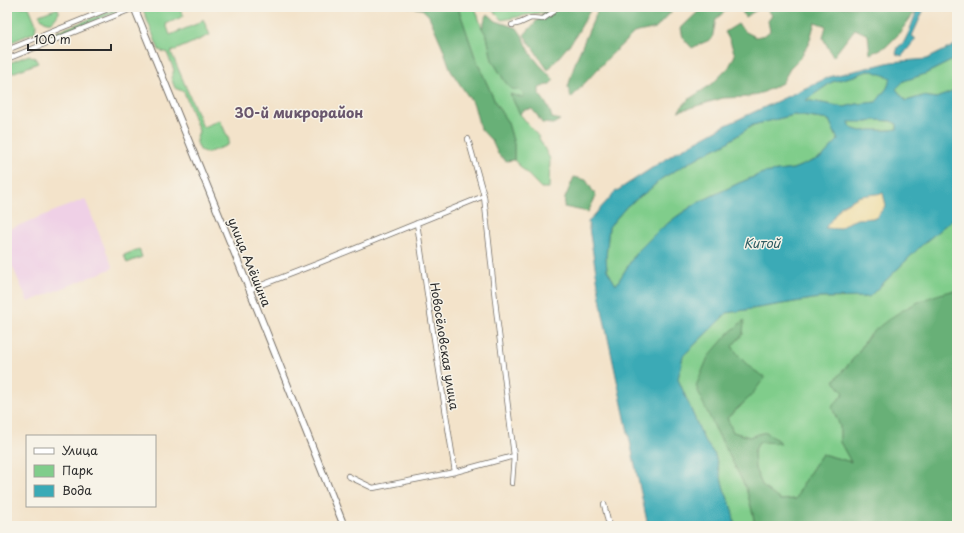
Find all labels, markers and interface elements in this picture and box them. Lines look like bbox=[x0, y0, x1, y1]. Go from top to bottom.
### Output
scale bar bbox=[28, 26, 111, 52]
text: 100 m bbox=[34, 30, 71, 48]
district label: 30-й микрорайон bbox=[235, 102, 363, 123]
street label: улица Алёшина bbox=[224, 215, 276, 310]
water label: Китой bbox=[744, 233, 782, 252]
street label: Новосёловская улица bbox=[426, 281, 464, 411]
legend bbox=[26, 435, 156, 507]
text: Улица bbox=[62, 441, 98, 459]
text: Парк bbox=[62, 461, 94, 479]
text: Вода bbox=[62, 481, 92, 499]

